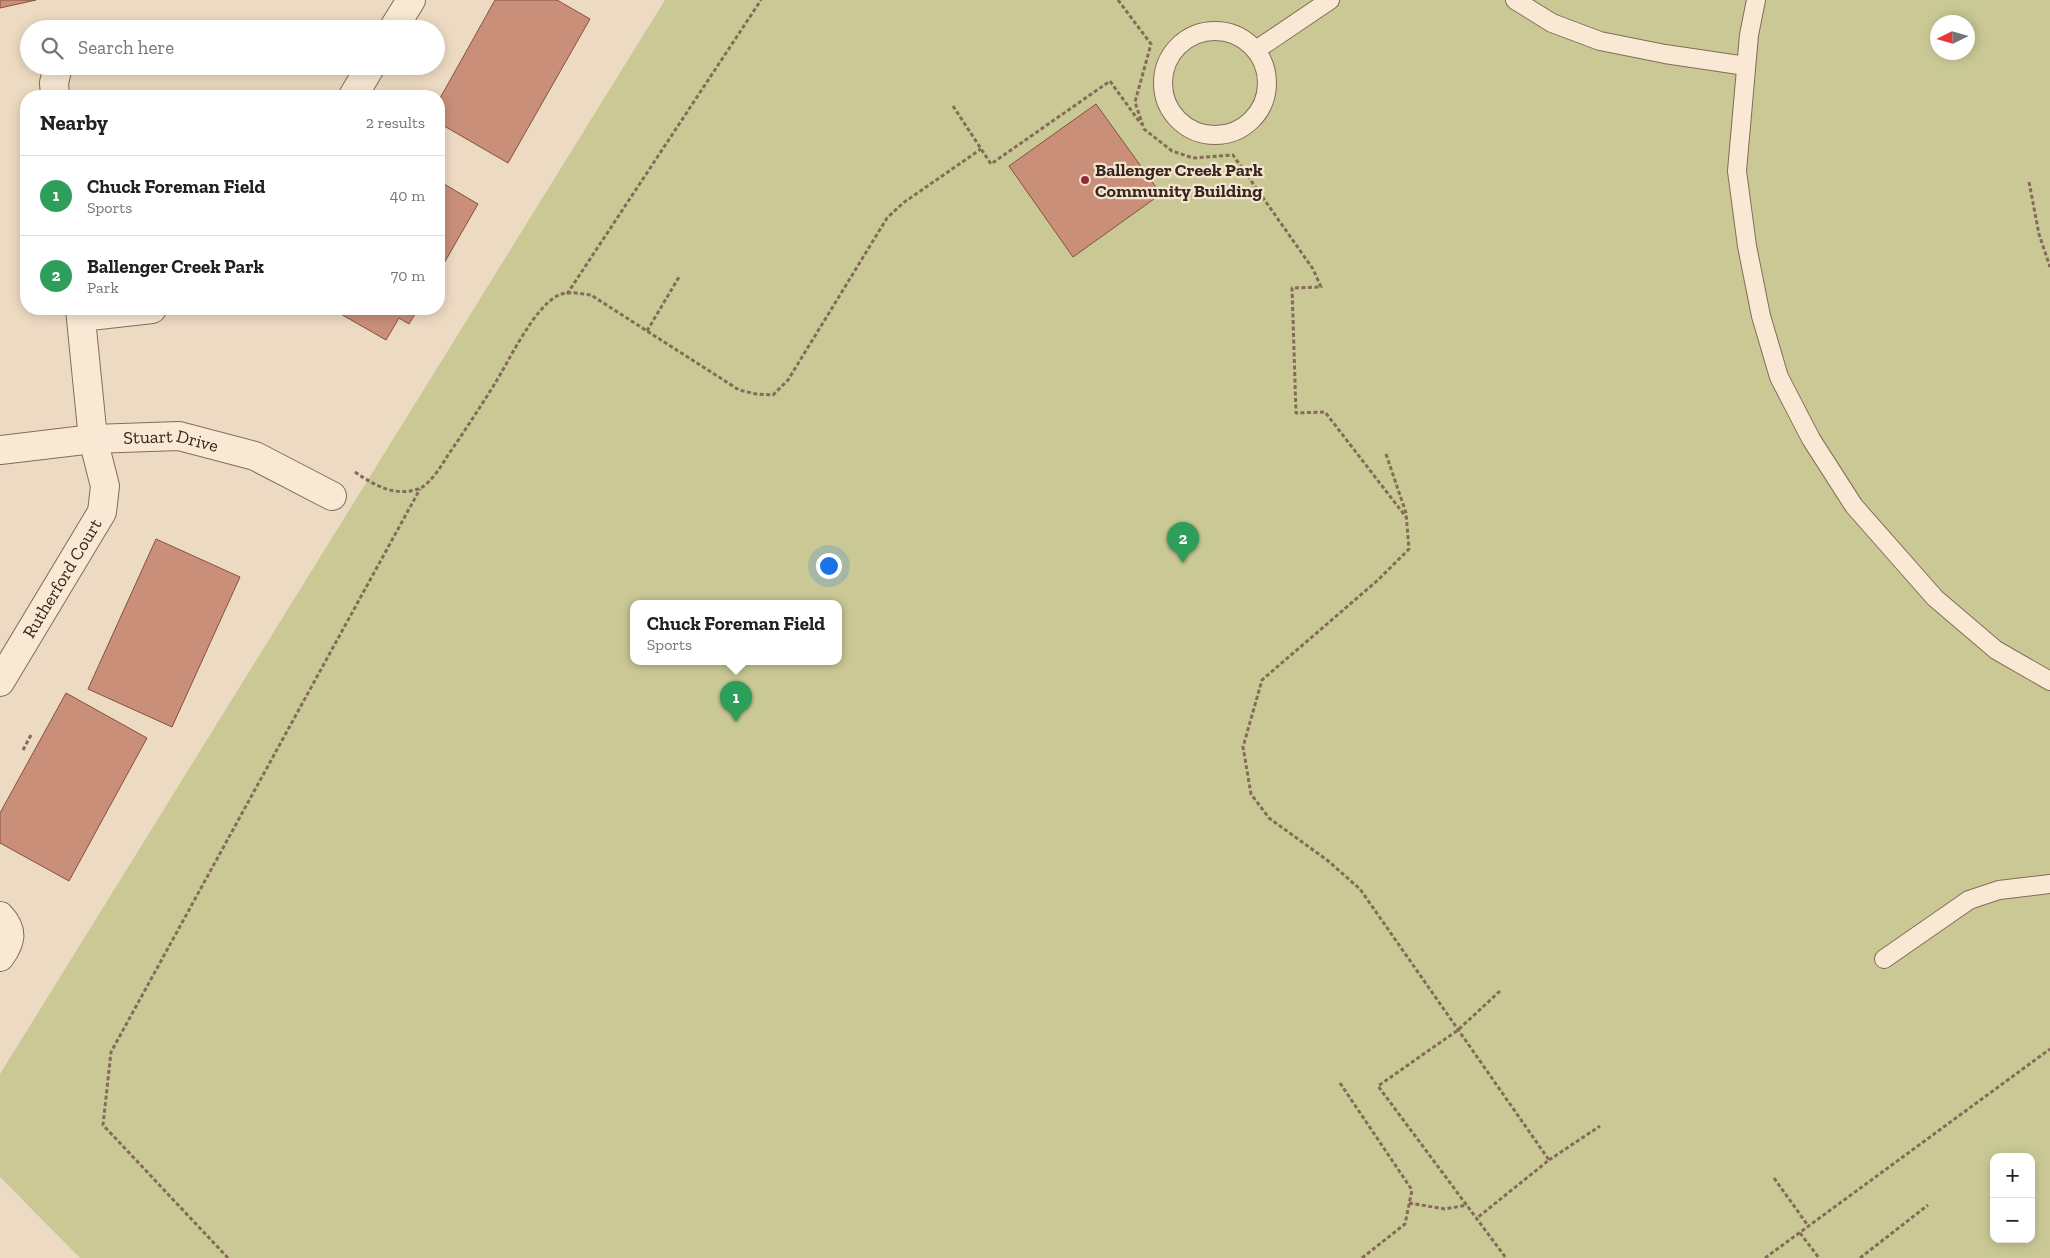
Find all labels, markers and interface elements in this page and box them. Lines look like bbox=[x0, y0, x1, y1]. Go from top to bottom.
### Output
north arrow bbox=[1930, 15, 1975, 60]
search box bbox=[20, 20, 445, 75]
icon: search bbox=[38, 34, 66, 62]
text: Search here bbox=[78, 36, 174, 59]
text: Nearby bbox=[40, 110, 108, 135]
text: 2 results bbox=[366, 113, 425, 132]
place label: Ballenger Creek Park Community Building bbox=[1095, 159, 1263, 202]
marker: Ballenger Creek Park Community Building bbox=[1079, 174, 1091, 186]
text: Chuck Foreman Field bbox=[87, 175, 265, 198]
text: 1 bbox=[53, 186, 59, 205]
text: 40 m bbox=[390, 186, 425, 205]
text: Sports bbox=[87, 198, 132, 217]
text: Ballenger Creek Park bbox=[87, 255, 264, 278]
text: 2 bbox=[52, 266, 60, 285]
text: 70 m bbox=[391, 266, 425, 285]
text: Park bbox=[87, 278, 119, 297]
street label: Stuart Drive bbox=[123, 425, 221, 457]
street label: Rutherford Court bbox=[18, 514, 107, 642]
pin: 2 bbox=[1167, 522, 1199, 563]
your location bbox=[816, 553, 842, 579]
popup bbox=[630, 600, 842, 665]
text: Chuck Foreman Field bbox=[647, 612, 825, 635]
text: Sports bbox=[647, 635, 692, 654]
pin: 1 bbox=[720, 681, 752, 722]
map controls bbox=[1990, 1153, 2035, 1243]
button: + bbox=[1990, 1153, 2035, 1198]
button: − bbox=[1990, 1198, 2035, 1243]

